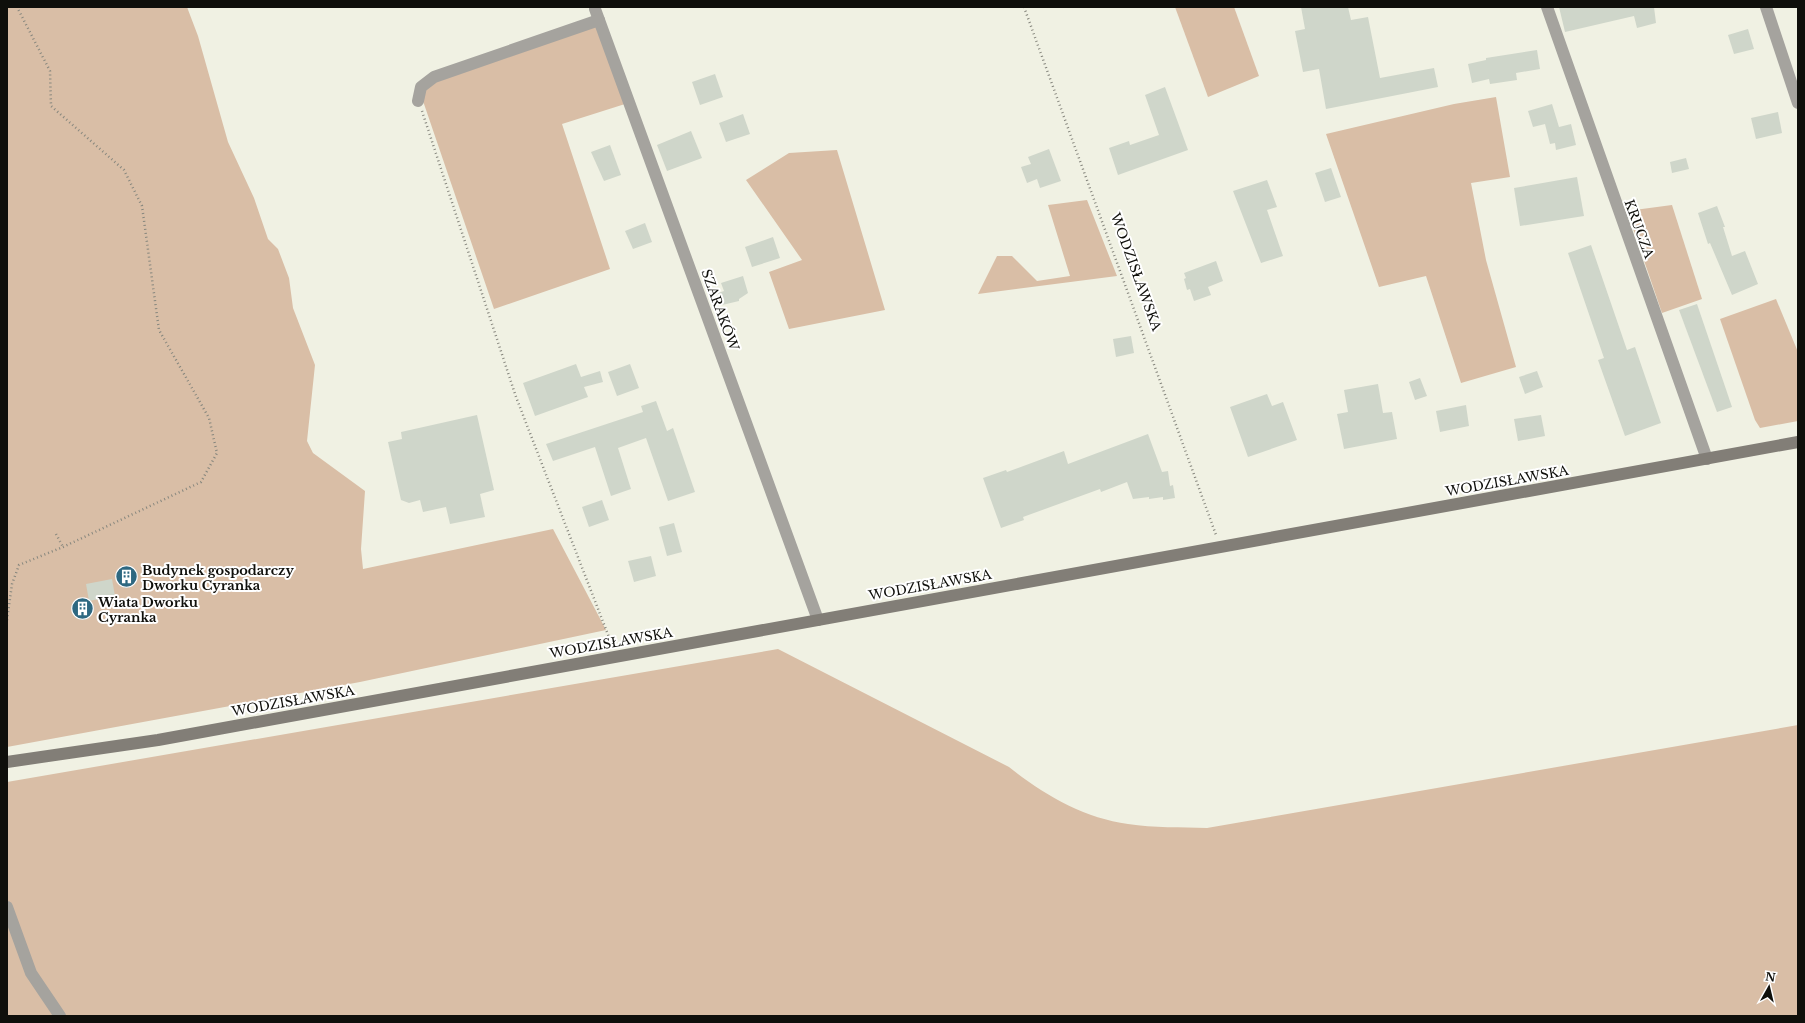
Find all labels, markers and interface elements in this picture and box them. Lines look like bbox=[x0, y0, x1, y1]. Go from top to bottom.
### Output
street label: KRUCZA bbox=[1620, 197, 1658, 262]
street label: WODZISŁAWSKA bbox=[1106, 210, 1166, 334]
street label: SZARAKÓW bbox=[697, 267, 743, 354]
street label: WODZISŁAWSKA bbox=[1443, 462, 1571, 500]
place label: Budynek gospodarczy Dworku Cyranka bbox=[142, 562, 294, 594]
building icon: Budynek gospodarczy Dworku Cyranka bbox=[113, 564, 139, 590]
street label: WODZISŁAWSKA bbox=[866, 566, 994, 604]
place label: Wiata Dworku Cyranka bbox=[97, 594, 199, 626]
building icon: Wiata Dworku Cyranka bbox=[70, 596, 96, 622]
street label: WODZISŁAWSKA bbox=[547, 624, 675, 662]
street label: WODZISŁAWSKA bbox=[229, 682, 357, 720]
north arrow bbox=[1749, 967, 1789, 1007]
text: N bbox=[1764, 969, 1777, 985]

